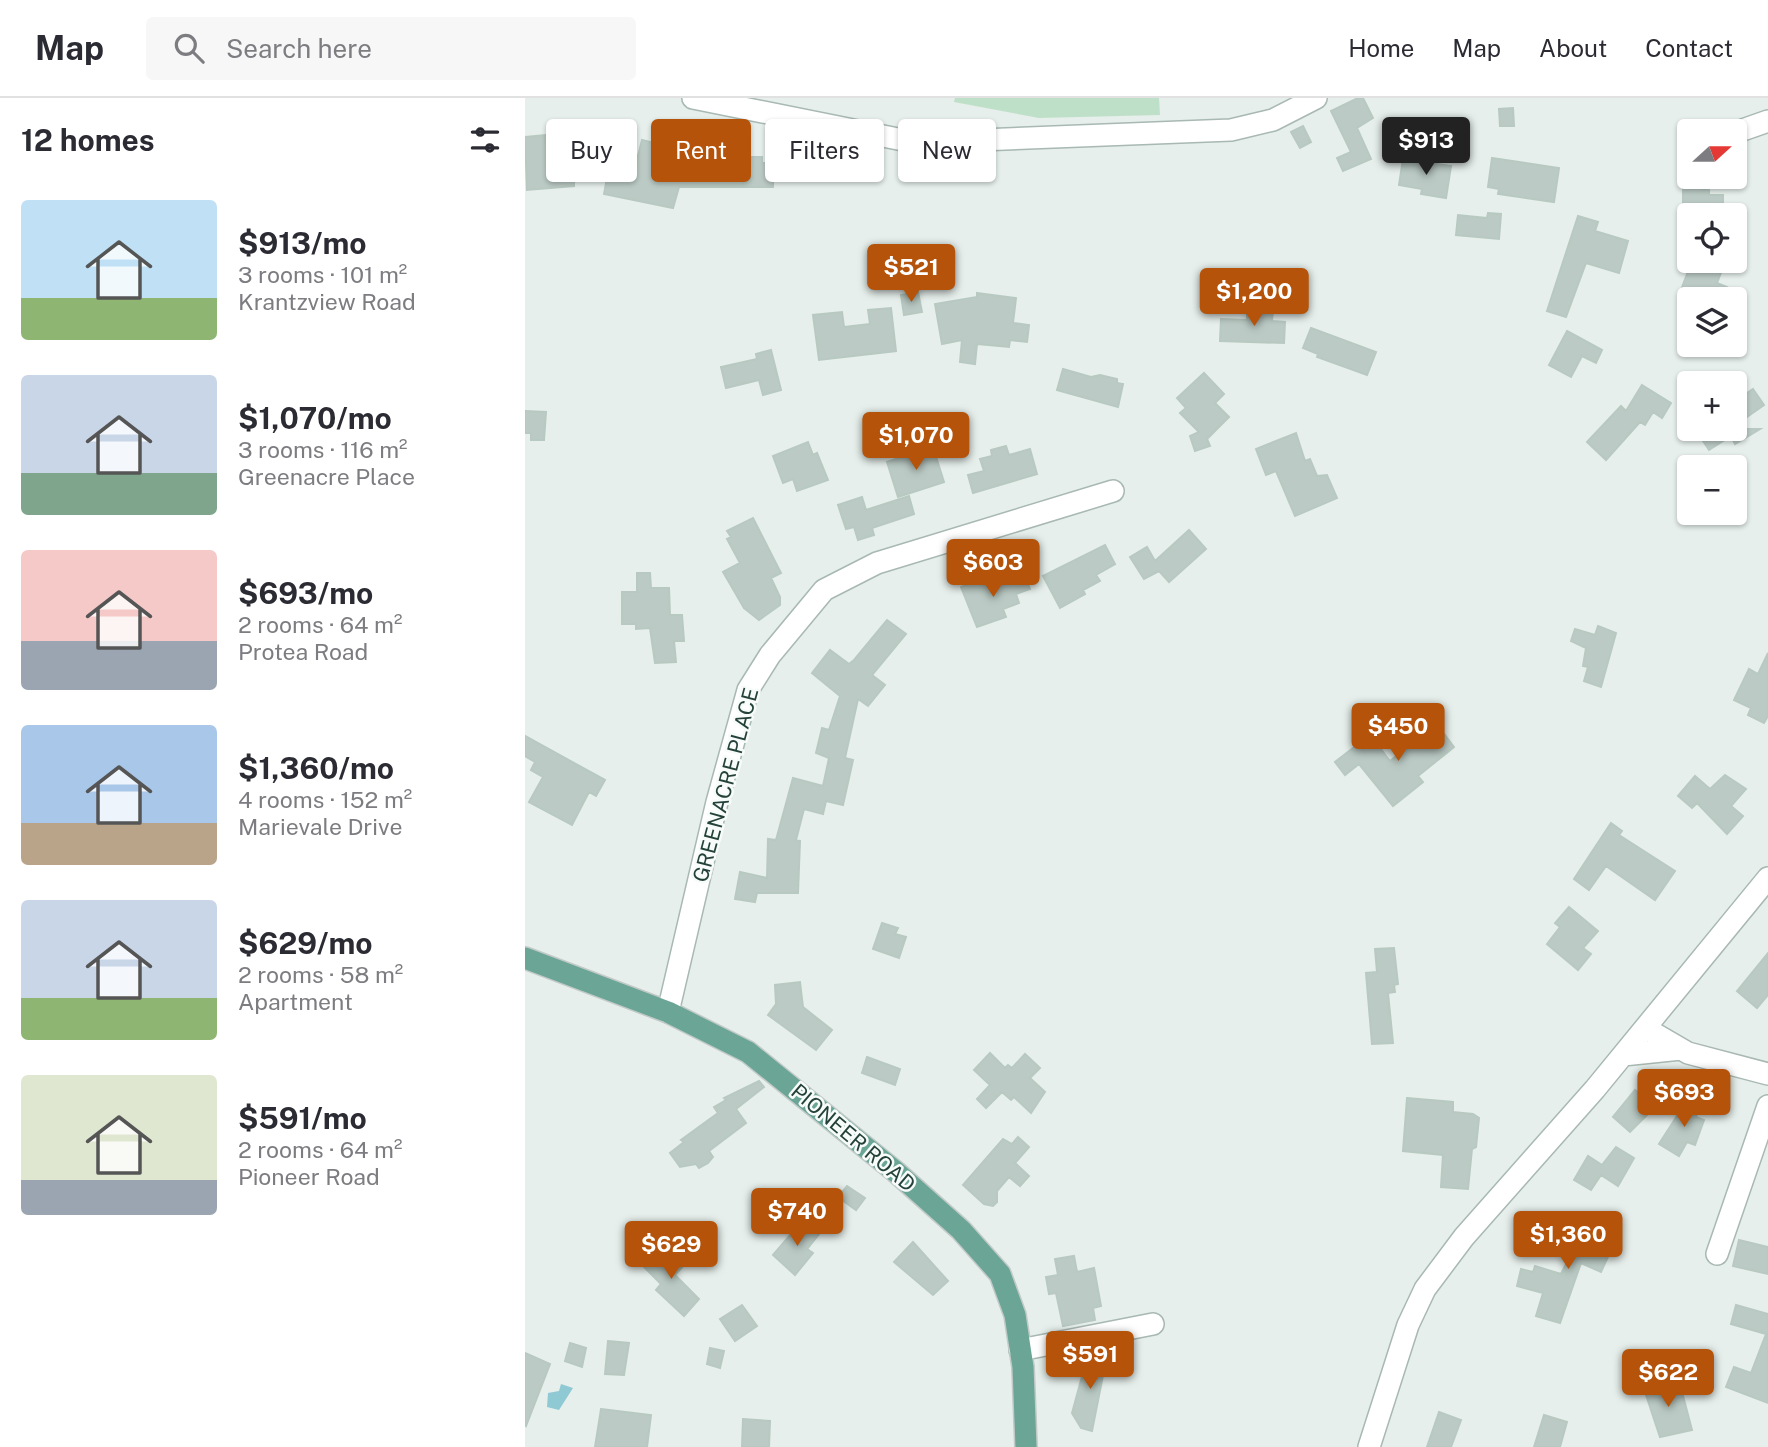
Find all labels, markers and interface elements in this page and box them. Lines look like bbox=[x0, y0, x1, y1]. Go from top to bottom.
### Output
search box bbox=[146, 17, 636, 80]
text: Map bbox=[35, 29, 104, 67]
icon: search bbox=[170, 29, 208, 67]
text: Search here bbox=[226, 33, 372, 64]
text: Home bbox=[1348, 34, 1414, 62]
text: Map bbox=[1452, 34, 1501, 62]
text: About bbox=[1539, 34, 1607, 62]
text: Contact bbox=[1645, 34, 1733, 62]
pin: $913 bbox=[1385, 118, 1467, 177]
chip: Buy bbox=[546, 119, 637, 182]
chip: Rent bbox=[651, 119, 751, 182]
chip: Filters bbox=[765, 119, 884, 182]
chip: New bbox=[898, 119, 996, 182]
north arrow bbox=[1677, 119, 1747, 189]
map controls bbox=[1677, 119, 1747, 525]
icon: filters bbox=[466, 121, 504, 159]
text: 12 homes bbox=[21, 122, 155, 158]
text: $913 bbox=[1398, 126, 1454, 153]
button: locate bbox=[1677, 203, 1747, 273]
text: $913/mo bbox=[238, 225, 367, 261]
icon: home bbox=[77, 228, 161, 312]
pin: $521 bbox=[870, 244, 952, 304]
text: $521 bbox=[883, 253, 939, 280]
text: 3 rooms · 101 m² bbox=[238, 261, 407, 288]
pin: $1,200 bbox=[1197, 268, 1311, 328]
text: $1,200 bbox=[1216, 277, 1292, 304]
button: layers bbox=[1677, 287, 1747, 357]
text: Krantzview Road bbox=[238, 288, 416, 315]
button: + bbox=[1677, 371, 1747, 441]
text: $1,070/mo bbox=[238, 400, 392, 436]
icon: home bbox=[77, 403, 161, 487]
pin: $1,070 bbox=[859, 412, 973, 472]
text: $1,070 bbox=[878, 421, 954, 448]
text: 3 rooms · 116 m² bbox=[238, 436, 408, 463]
button: − bbox=[1677, 455, 1747, 525]
text: Greenacre Place bbox=[238, 463, 415, 490]
pin: $603 bbox=[952, 540, 1034, 599]
text: $603 bbox=[963, 548, 1023, 575]
text: $693/mo bbox=[238, 575, 373, 611]
icon: home bbox=[77, 578, 161, 662]
text: 2 rooms · 64 m² bbox=[238, 611, 402, 638]
text: Protea Road bbox=[238, 638, 368, 665]
street label: GREENACRE PLACE bbox=[688, 685, 764, 885]
pin: $450 bbox=[1357, 704, 1439, 763]
text: $450 bbox=[1368, 712, 1428, 739]
text: $1,360/mo bbox=[238, 750, 394, 786]
icon: home bbox=[77, 753, 161, 837]
text: 4 rooms · 152 m² bbox=[238, 786, 412, 813]
text: Marievale Drive bbox=[238, 813, 402, 840]
text: $629/mo bbox=[238, 925, 373, 961]
icon: home bbox=[77, 928, 161, 1012]
text: 2 rooms · 58 m² bbox=[238, 961, 403, 988]
text: Apartment bbox=[238, 988, 353, 1015]
pin: $693 bbox=[1643, 1070, 1725, 1129]
street label: PIONEER ROAD bbox=[786, 1078, 920, 1197]
text: $693 bbox=[1653, 1078, 1715, 1105]
text: $591/mo bbox=[238, 1100, 367, 1136]
icon: home bbox=[77, 1103, 161, 1187]
text: 2 rooms · 64 m² bbox=[238, 1136, 402, 1163]
text: Pioneer Road bbox=[238, 1163, 380, 1190]
pin: $740 bbox=[756, 1188, 838, 1248]
text: $740 bbox=[767, 1197, 827, 1224]
pin: $1,360 bbox=[1511, 1212, 1625, 1271]
text: $1,360 bbox=[1529, 1220, 1607, 1247]
pin: $629 bbox=[630, 1222, 712, 1281]
text: $629 bbox=[641, 1230, 701, 1257]
pin: $591 bbox=[1049, 1332, 1131, 1391]
text: $591 bbox=[1062, 1340, 1118, 1367]
pin: $622 bbox=[1627, 1350, 1709, 1409]
text: $622 bbox=[1638, 1358, 1698, 1385]

